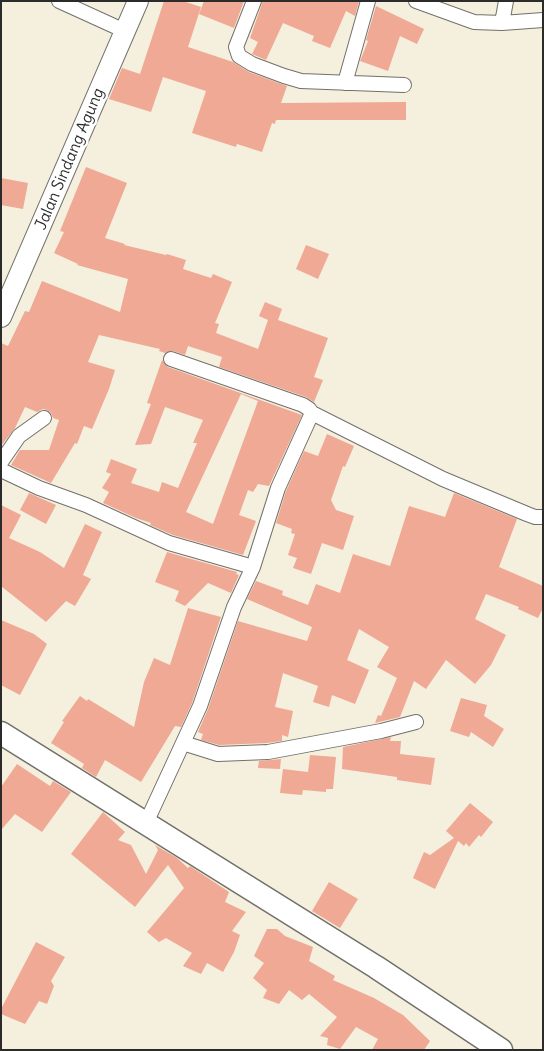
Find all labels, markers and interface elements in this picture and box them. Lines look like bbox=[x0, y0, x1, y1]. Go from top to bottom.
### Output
street label: Jalan Sindang Agung bbox=[31, 85, 109, 233]

